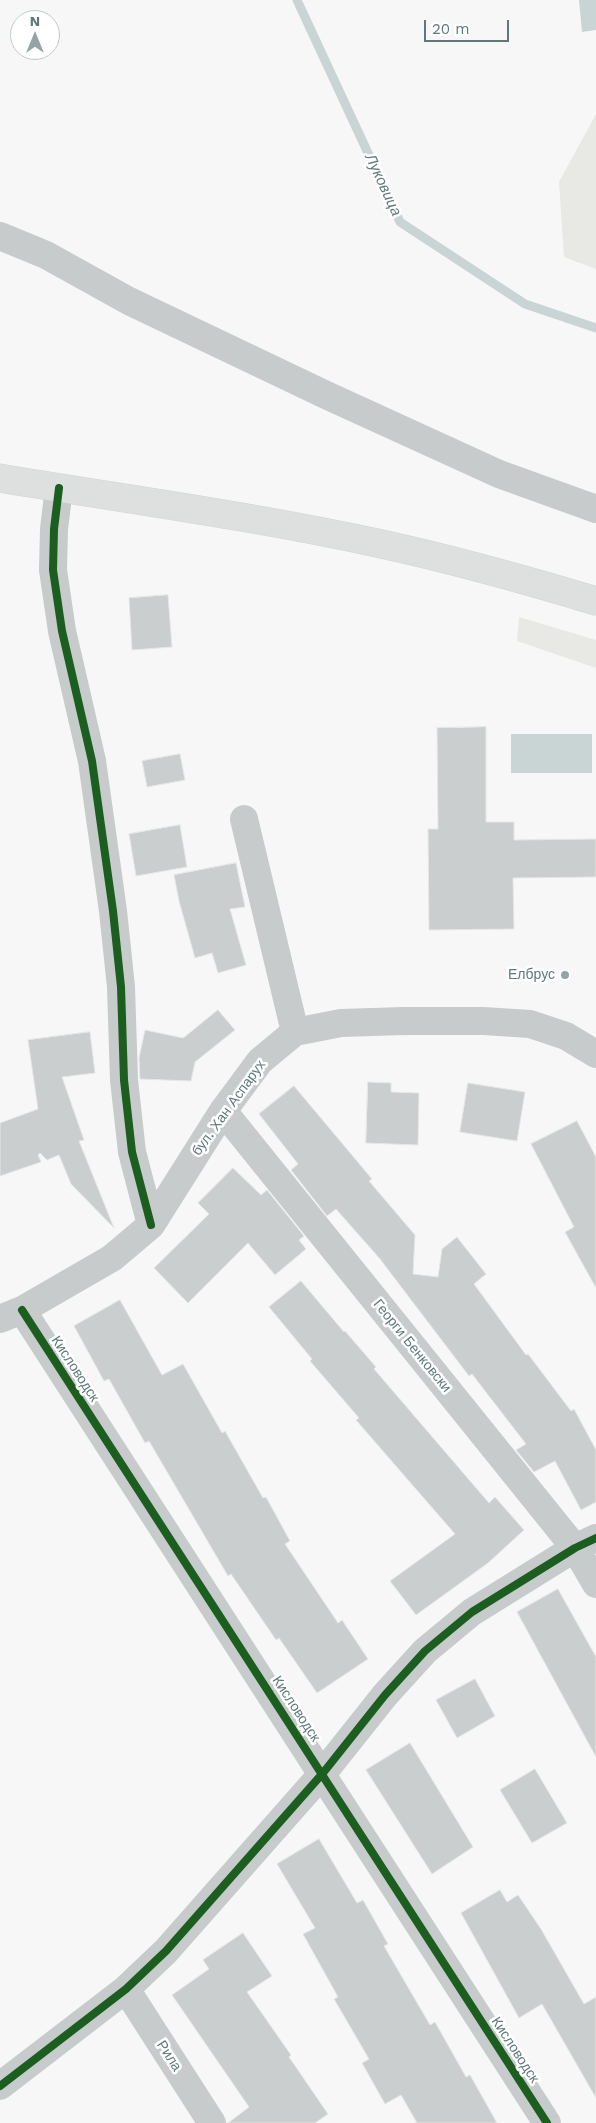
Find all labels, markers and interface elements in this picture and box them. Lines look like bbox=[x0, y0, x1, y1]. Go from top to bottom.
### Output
north arrow bbox=[10, 10, 60, 60]
scale bar bbox=[426, 10, 511, 42]
text: N bbox=[30, 13, 40, 29]
text: 20 m bbox=[432, 20, 470, 38]
water label: Луковица bbox=[361, 151, 405, 219]
place label: Елбрус bbox=[508, 967, 555, 983]
marker: Елбрус bbox=[559, 969, 571, 981]
street label: бул. Хан Аспарух bbox=[189, 1057, 269, 1159]
street label: Георги Бенковски bbox=[369, 1296, 455, 1396]
street label: Кисловодск bbox=[47, 1333, 103, 1405]
street label: Кисловодск bbox=[268, 1673, 324, 1745]
street label: Кисловодск bbox=[487, 2014, 543, 2086]
street label: Рила bbox=[153, 2038, 185, 2074]

